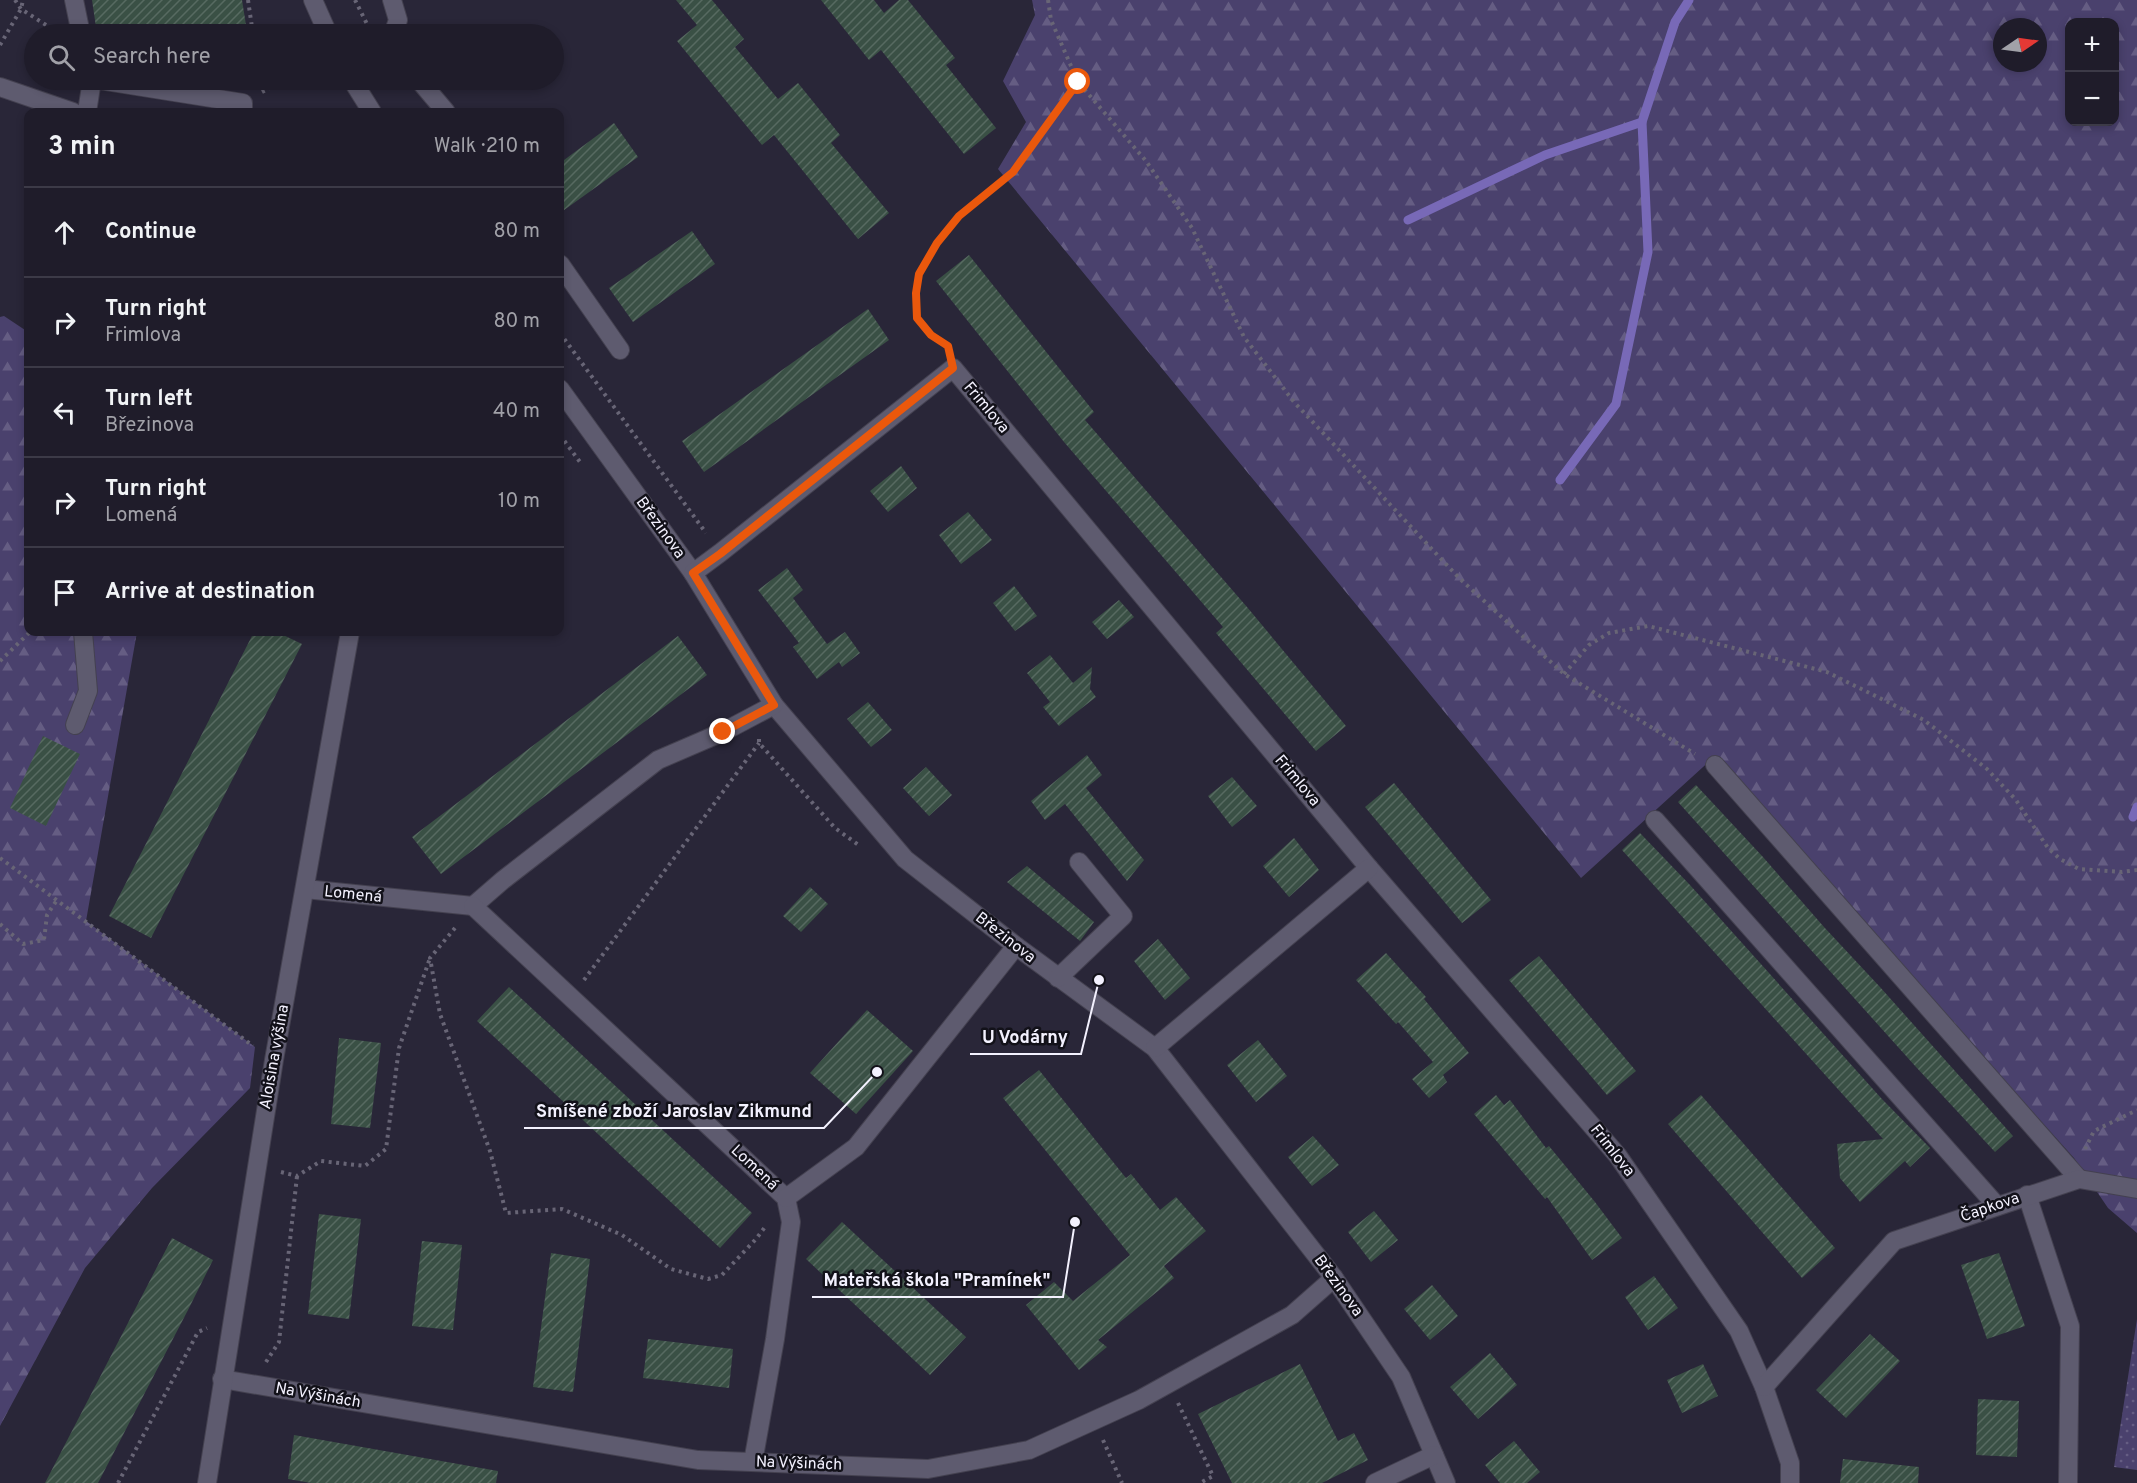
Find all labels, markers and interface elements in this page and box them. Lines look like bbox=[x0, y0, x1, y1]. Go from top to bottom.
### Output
north arrow bbox=[1993, 18, 2047, 72]
map controls bbox=[2065, 18, 2119, 126]
button: + bbox=[2065, 18, 2119, 72]
search box bbox=[24, 24, 564, 90]
icon: search bbox=[45, 41, 78, 74]
text: Search here bbox=[93, 44, 211, 71]
route start bbox=[1064, 68, 1090, 94]
button: − bbox=[2065, 72, 2119, 126]
text: 3 min bbox=[48, 131, 116, 164]
text: Walk · 210 m bbox=[434, 134, 540, 160]
icon: ahead bbox=[48, 216, 81, 249]
text: Continue bbox=[105, 219, 196, 246]
text: 80 m bbox=[494, 219, 540, 245]
text: Turn right bbox=[105, 296, 207, 323]
icon: right bbox=[48, 306, 81, 339]
text: 80 m bbox=[494, 309, 540, 335]
text: Frimlova bbox=[105, 323, 181, 349]
street label: Frimlova bbox=[959, 378, 1013, 438]
text: Turn left bbox=[105, 386, 193, 413]
icon: left bbox=[48, 396, 81, 429]
text: 40 m bbox=[493, 399, 540, 425]
text: Březinova bbox=[105, 413, 194, 439]
text: Turn right bbox=[105, 476, 207, 503]
icon: right bbox=[48, 486, 81, 519]
text: 10 m bbox=[498, 489, 540, 515]
street label: Březinova bbox=[631, 493, 689, 563]
text: Lomená bbox=[105, 503, 177, 529]
icon: arrive bbox=[48, 576, 81, 609]
text: Arrive at destination bbox=[105, 579, 315, 606]
route end bbox=[709, 718, 735, 744]
street label: Frimlova bbox=[1270, 751, 1324, 811]
street label: Lomená bbox=[323, 882, 383, 908]
street label: Březinova bbox=[971, 908, 1039, 968]
street label: Aloisina výšina bbox=[256, 1003, 294, 1111]
callout: U Vodárny bbox=[970, 1018, 1081, 1054]
text: U Vodárny bbox=[982, 1027, 1068, 1050]
callout: Smíšené zboží Jaroslav Zikmund bbox=[524, 1092, 824, 1128]
text: Smíšené zboží Jaroslav Zikmund bbox=[536, 1101, 812, 1124]
street label: Frimlova bbox=[1585, 1121, 1639, 1181]
street label: Lomená bbox=[726, 1141, 782, 1195]
street label: Čapkova bbox=[1957, 1187, 2022, 1227]
street label: Březinova bbox=[1309, 1251, 1367, 1321]
callout: Mateřská škola "Pramínek" bbox=[812, 1261, 1063, 1297]
text: Mateřská škola "Pramínek" bbox=[824, 1270, 1050, 1293]
street label: Na Výšinách bbox=[274, 1379, 362, 1413]
street label: Na Výšinách bbox=[756, 1452, 842, 1476]

